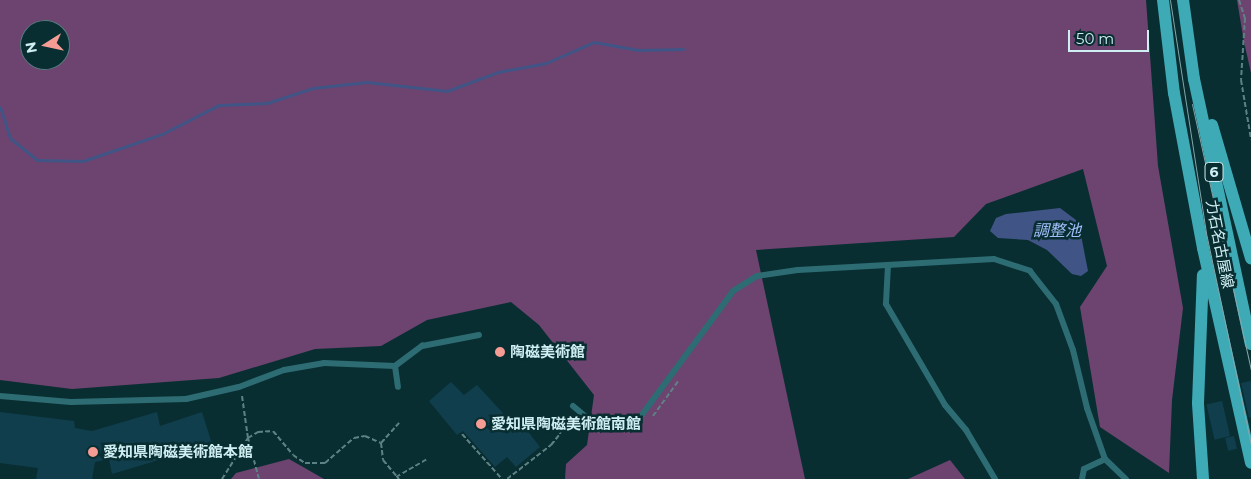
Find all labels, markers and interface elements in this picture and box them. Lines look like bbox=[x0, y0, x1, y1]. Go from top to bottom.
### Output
north arrow bbox=[20, 20, 70, 70]
scale bar bbox=[1071, 20, 1152, 52]
text: 50 m bbox=[1076, 29, 1114, 48]
text: N bbox=[21, 40, 41, 55]
road number: 6 bbox=[1204, 160, 1224, 183]
street label: 力石名古屋線 bbox=[1203, 198, 1237, 290]
water label: 調整池 bbox=[1033, 221, 1081, 241]
place label: 陶磁美術館 bbox=[510, 343, 585, 361]
marker: 陶磁美術館 bbox=[494, 346, 506, 358]
place label: 愛知県陶磁美術館南館 bbox=[491, 415, 641, 433]
marker: 愛知県陶磁美術館南館 bbox=[475, 418, 487, 430]
place label: 愛知県陶磁美術館本館 bbox=[103, 443, 253, 461]
marker: 愛知県陶磁美術館本館 bbox=[87, 446, 99, 458]

